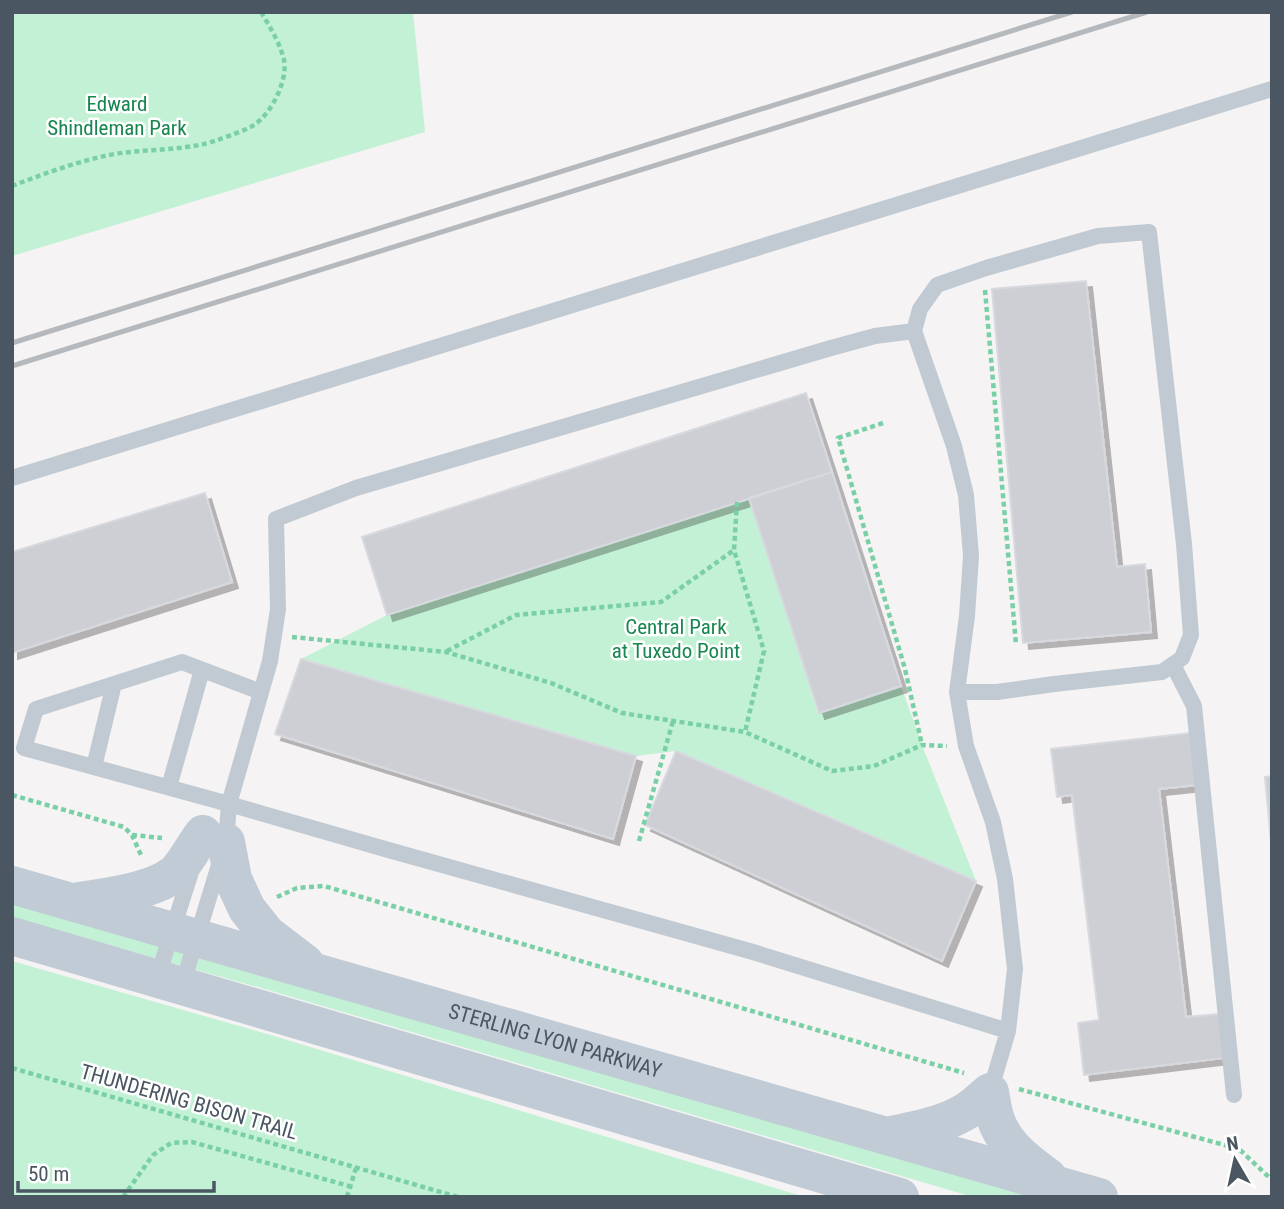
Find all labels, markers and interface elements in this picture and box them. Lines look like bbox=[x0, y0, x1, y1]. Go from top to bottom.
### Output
park label: Edward Shindleman Park bbox=[47, 92, 187, 140]
park label: Central Park at Tuxedo Point bbox=[612, 615, 740, 663]
street label: STERLING LYON PARKWAY bbox=[446, 999, 664, 1083]
street label: THUNDERING BISON TRAIL bbox=[78, 1059, 300, 1145]
north arrow bbox=[1200, 1125, 1270, 1195]
text: N bbox=[1225, 1131, 1240, 1156]
scale bar bbox=[18, 1150, 214, 1194]
text: 50 m bbox=[28, 1162, 69, 1186]

